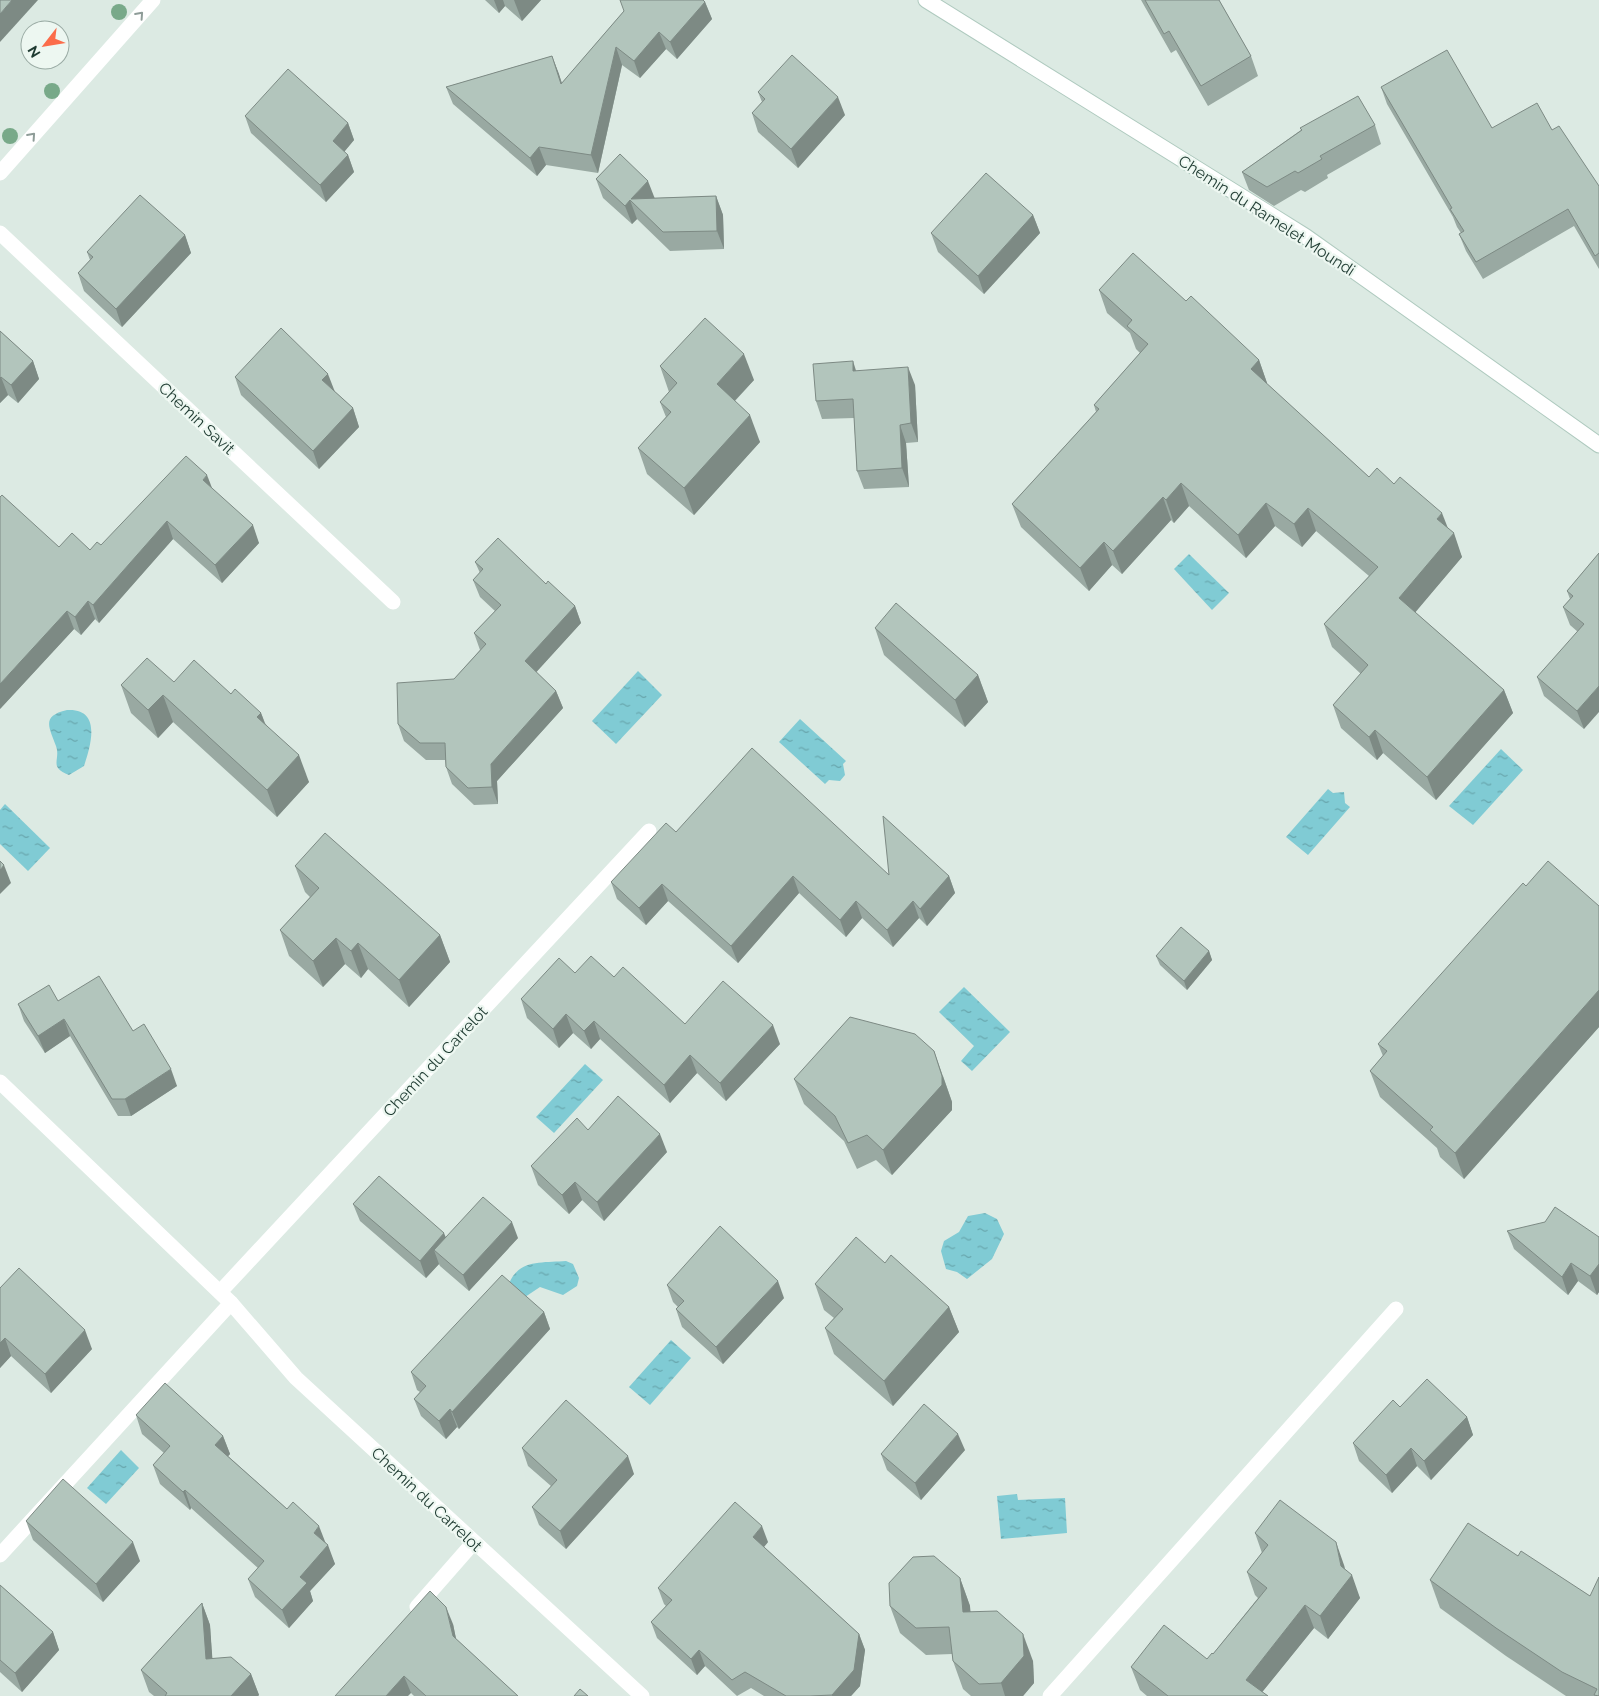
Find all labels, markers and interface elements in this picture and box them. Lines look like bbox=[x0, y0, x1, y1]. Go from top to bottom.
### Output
one-way arrow bbox=[134, 11, 143, 20]
north arrow bbox=[20, 20, 70, 70]
text: N bbox=[24, 43, 43, 60]
one-way arrow bbox=[27, 133, 36, 142]
street label: Chemin du Ramelet Moundi bbox=[1175, 151, 1359, 280]
street label: Chemin Savit bbox=[155, 378, 239, 459]
street label: Chemin du Carrelot bbox=[379, 1002, 492, 1120]
street label: Chemin du Carrelot bbox=[368, 1443, 486, 1556]

